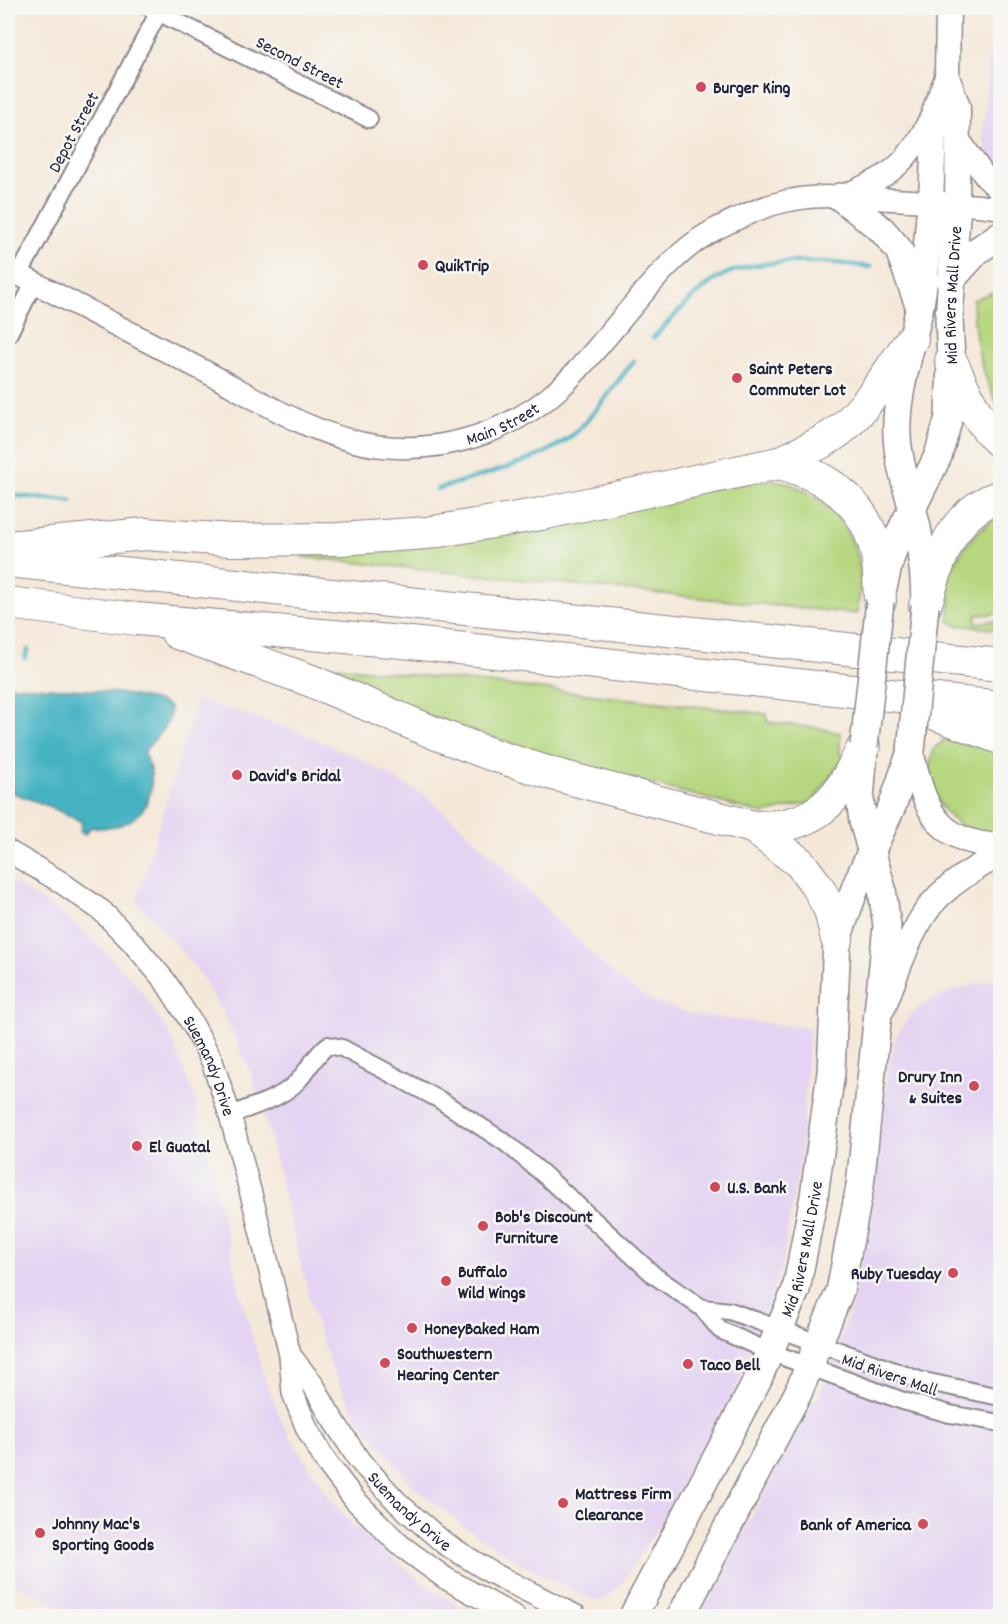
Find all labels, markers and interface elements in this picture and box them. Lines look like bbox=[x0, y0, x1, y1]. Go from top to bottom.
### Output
street label: Second Street bbox=[251, 31, 347, 97]
place label: Burger King bbox=[713, 77, 790, 102]
marker: Burger King bbox=[694, 80, 708, 94]
street label: Depot Street bbox=[44, 88, 107, 178]
street label: Mid Rivers Mall Drive bbox=[939, 225, 970, 365]
place label: QuikTrip bbox=[435, 255, 489, 280]
marker: QuikTrip bbox=[416, 258, 430, 272]
place label: Saint Peters Commuter Lot bbox=[749, 358, 846, 404]
marker: Saint Peters Commuter Lot bbox=[730, 371, 744, 385]
street label: Main Street bbox=[464, 398, 546, 454]
place label: David's Bridal bbox=[249, 765, 342, 790]
marker: David's Bridal bbox=[230, 768, 244, 782]
street label: Suemandy Drive bbox=[175, 1011, 240, 1120]
place label: Drury Inn & Suites bbox=[898, 1066, 962, 1112]
marker: Drury Inn & Suites bbox=[967, 1079, 981, 1093]
place label: El Guatal bbox=[149, 1136, 211, 1161]
marker: El Guatal bbox=[130, 1139, 144, 1153]
place label: U.S. Bank bbox=[727, 1177, 787, 1202]
marker: U.S. Bank bbox=[708, 1180, 722, 1194]
street label: Mid Rivers Mall Drive bbox=[776, 1180, 831, 1322]
place label: Bob's Discount Furniture bbox=[495, 1206, 593, 1252]
marker: Bob's Discount Furniture bbox=[476, 1219, 490, 1233]
place label: Buffalo Wild Wings bbox=[458, 1261, 526, 1307]
place label: Ruby Tuesday bbox=[851, 1263, 942, 1288]
marker: Ruby Tuesday bbox=[946, 1266, 960, 1280]
marker: Buffalo Wild Wings bbox=[439, 1274, 453, 1288]
place label: HoneyBaked Ham bbox=[424, 1318, 540, 1343]
marker: HoneyBaked Ham bbox=[405, 1321, 419, 1335]
place label: Southwestern Hearing Center bbox=[397, 1343, 500, 1389]
street label: Mid Rivers Mall bbox=[838, 1348, 941, 1405]
place label: Taco Bell bbox=[700, 1354, 761, 1379]
marker: Southwestern Hearing Center bbox=[378, 1356, 392, 1370]
marker: Taco Bell bbox=[681, 1357, 695, 1371]
street label: Suemandy Drive bbox=[360, 1467, 455, 1559]
place label: Mattress Firm Clearance bbox=[575, 1483, 672, 1529]
marker: Mattress Firm Clearance bbox=[556, 1496, 570, 1510]
place label: Johnny Mac's Sporting Goods bbox=[52, 1513, 155, 1559]
place label: Bank of America bbox=[800, 1514, 912, 1539]
marker: Bank of America bbox=[916, 1517, 930, 1531]
marker: Johnny Mac's Sporting Goods bbox=[33, 1526, 47, 1540]

